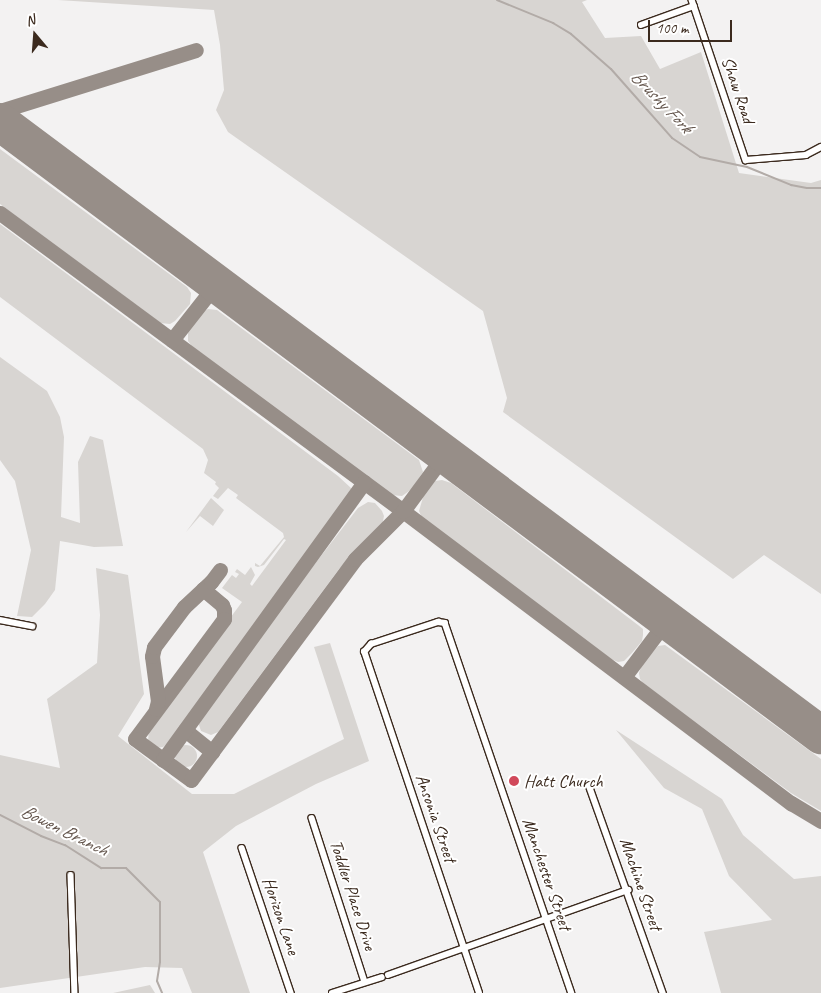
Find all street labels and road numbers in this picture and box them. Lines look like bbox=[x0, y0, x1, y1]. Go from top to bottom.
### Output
street label: Shaw Road bbox=[717, 54, 759, 126]
street label: Ansonia Street bbox=[411, 771, 461, 865]
street label: Manchester Street bbox=[518, 815, 576, 933]
street label: Machine Street bbox=[615, 835, 667, 933]
street label: Toddler Place Drive bbox=[325, 837, 381, 953]
street label: Horizon Lane bbox=[258, 875, 304, 957]

